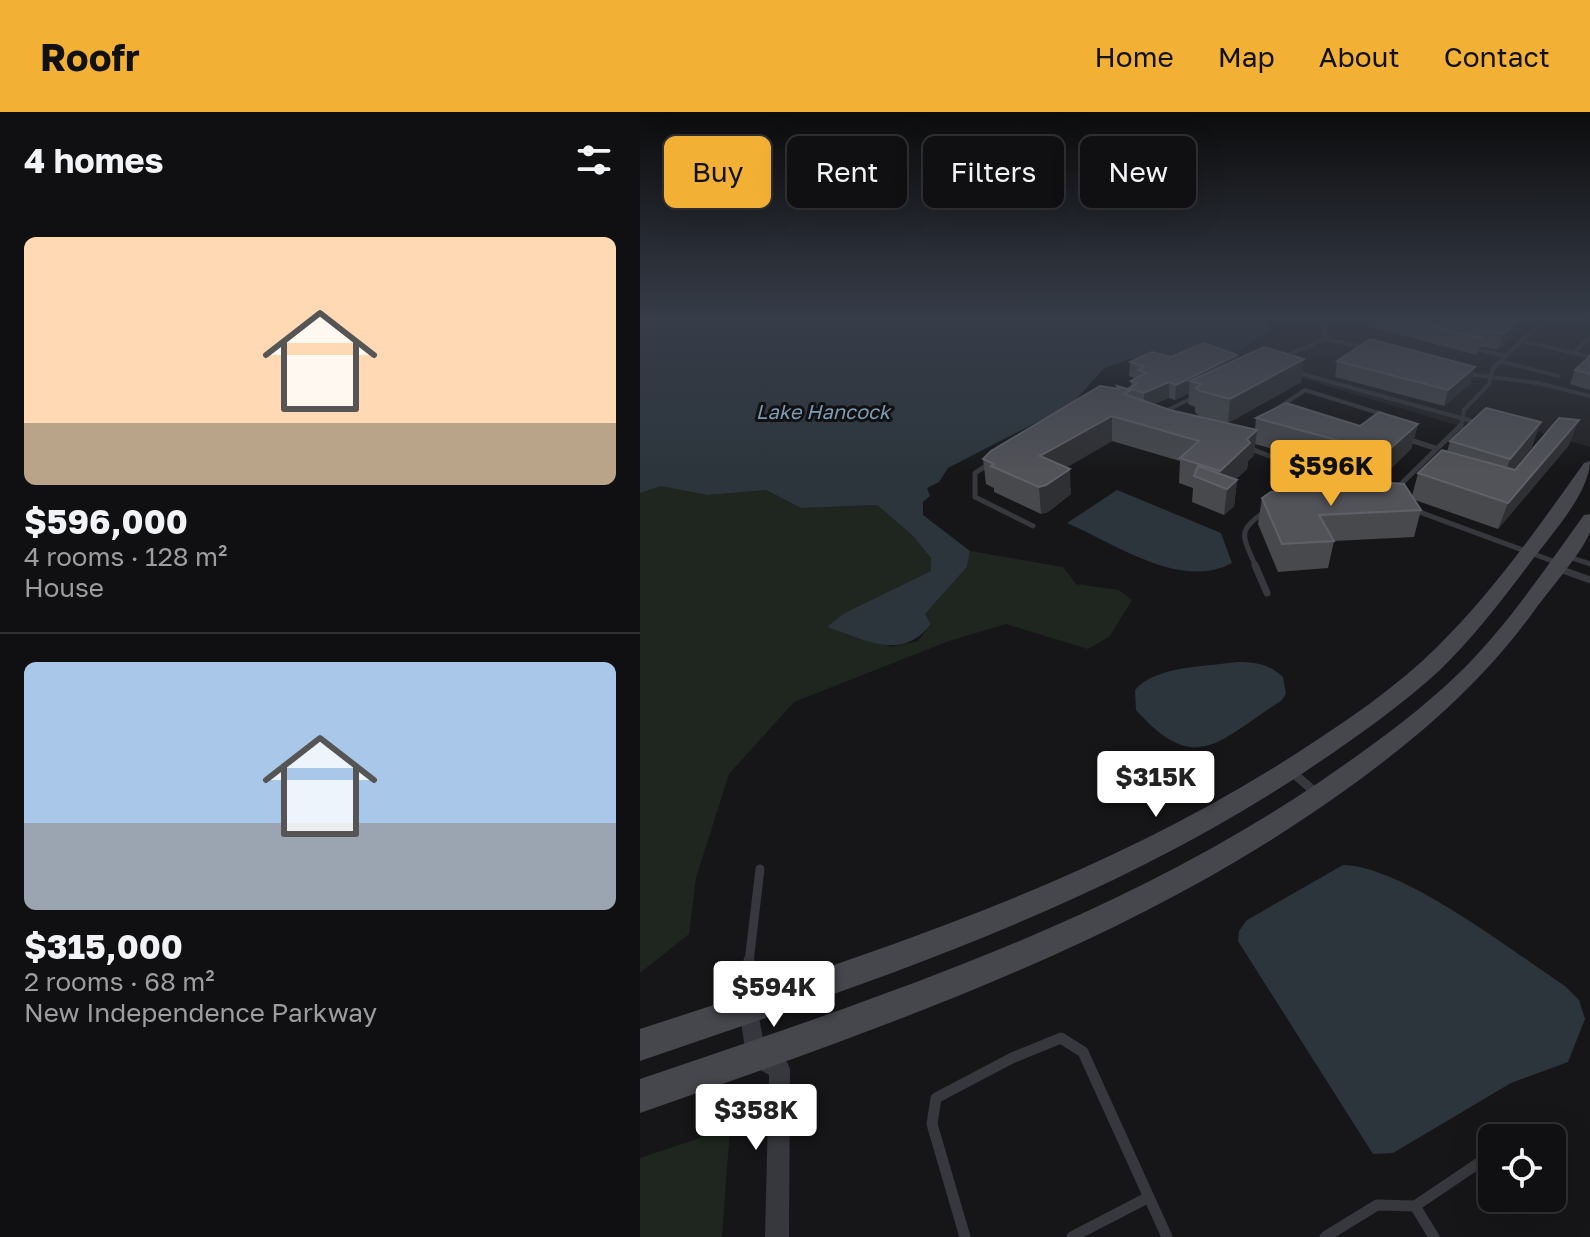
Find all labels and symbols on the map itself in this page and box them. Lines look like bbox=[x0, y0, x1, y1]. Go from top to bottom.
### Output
water label: Lake Hancock bbox=[756, 399, 893, 423]
pin: $596K bbox=[1275, 440, 1387, 508]
pin: $315K bbox=[1100, 751, 1212, 819]
pin: $594K bbox=[718, 961, 830, 1029]
pin: $358K bbox=[700, 1084, 812, 1152]

